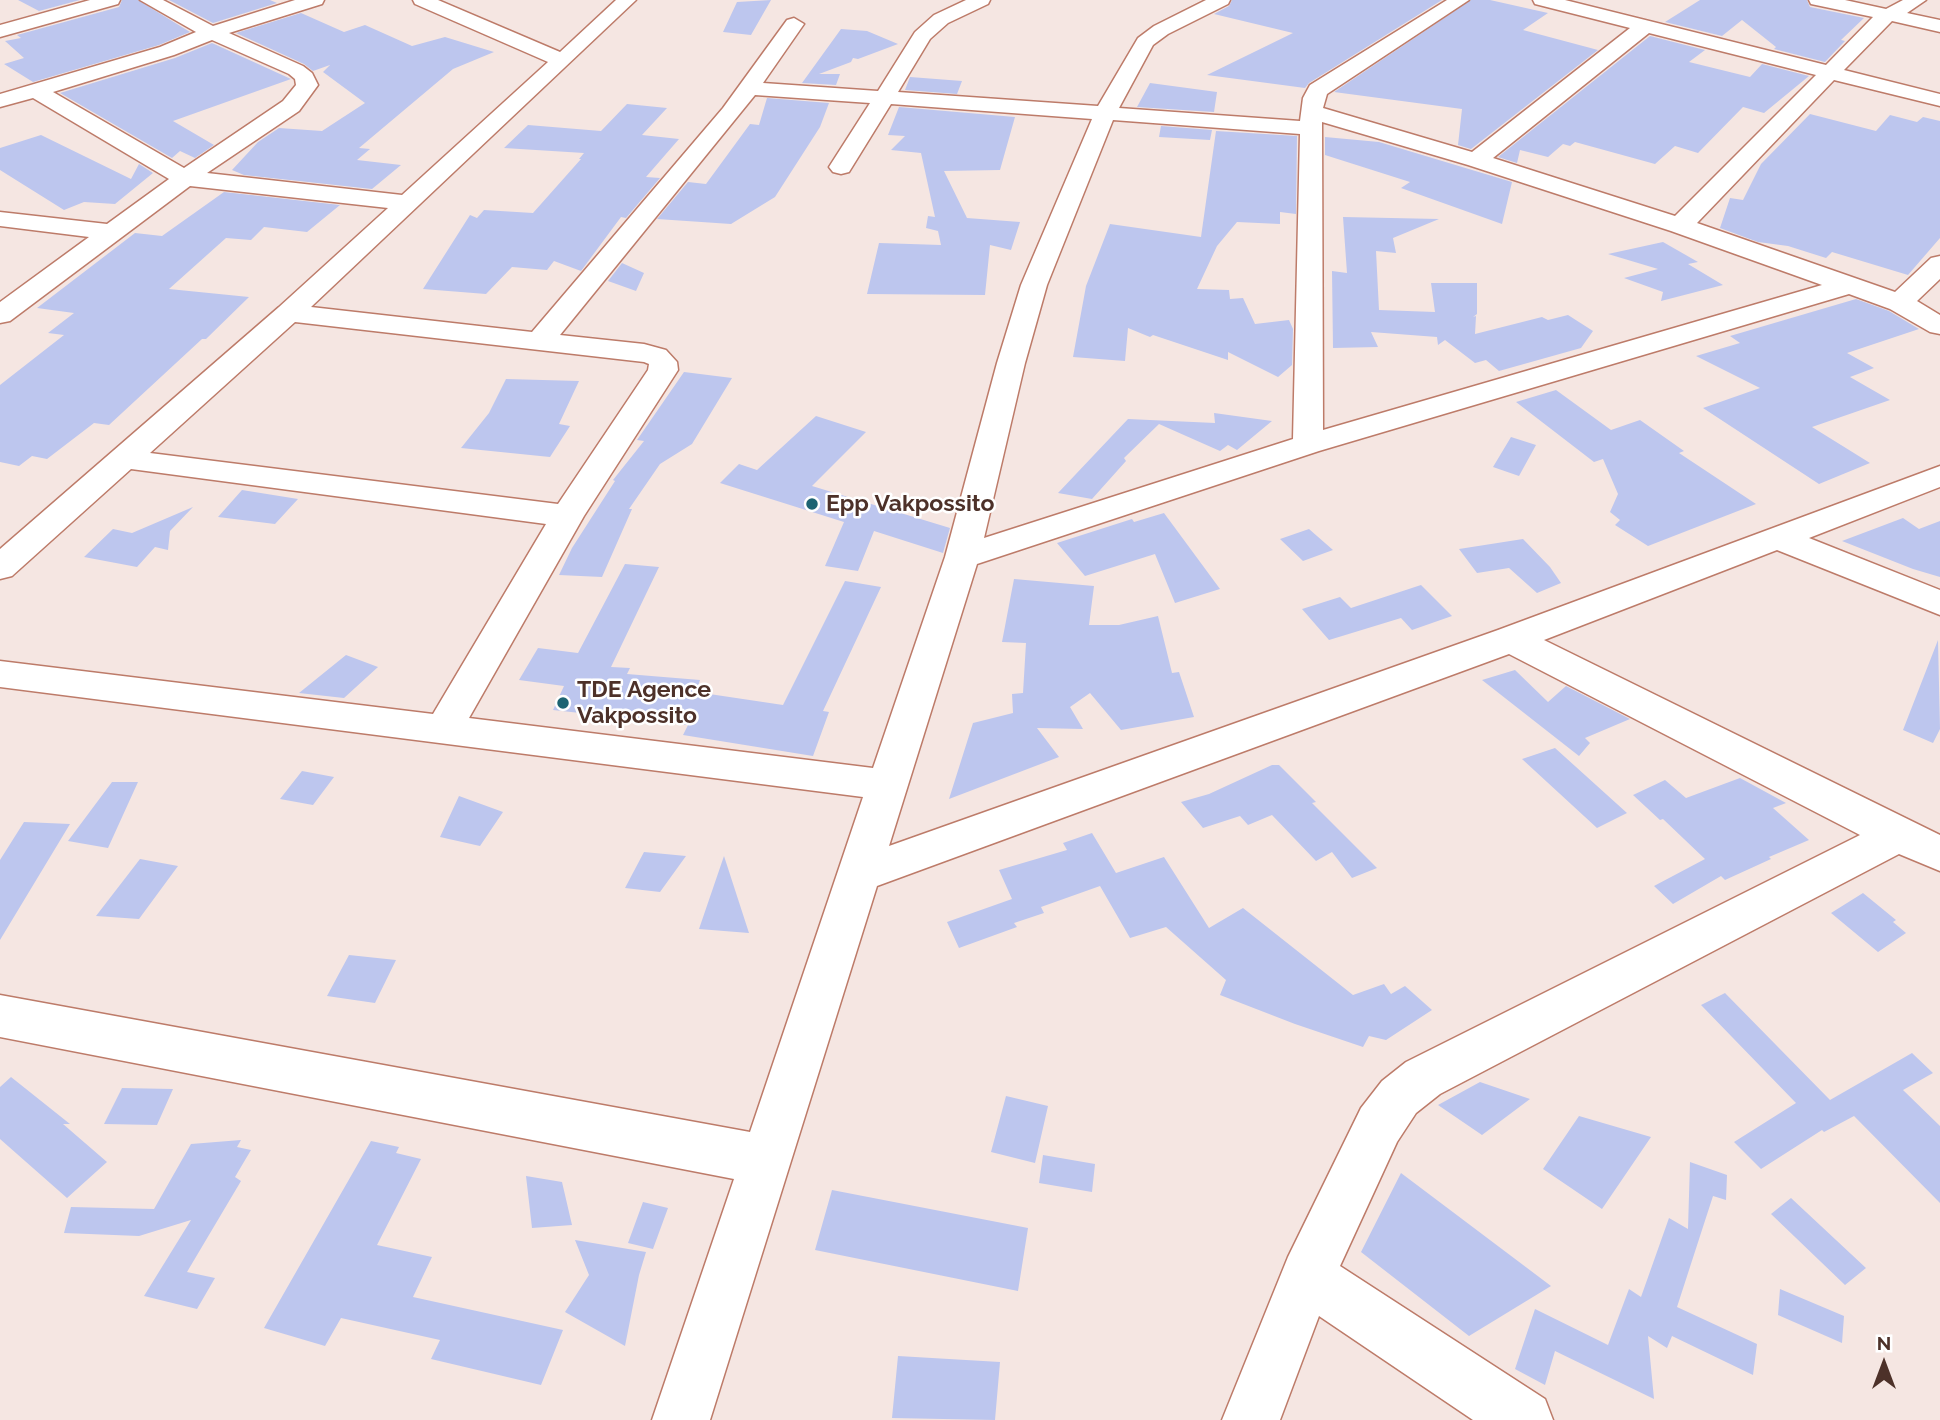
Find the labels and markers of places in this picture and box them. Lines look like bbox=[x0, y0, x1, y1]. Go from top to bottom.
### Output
place label: Epp Vakpossito bbox=[826, 490, 994, 518]
marker: Epp Vakpossito bbox=[804, 496, 820, 512]
place label: TDE Agence Vakpossito bbox=[577, 676, 711, 730]
marker: TDE Agence Vakpossito bbox=[555, 695, 571, 711]

